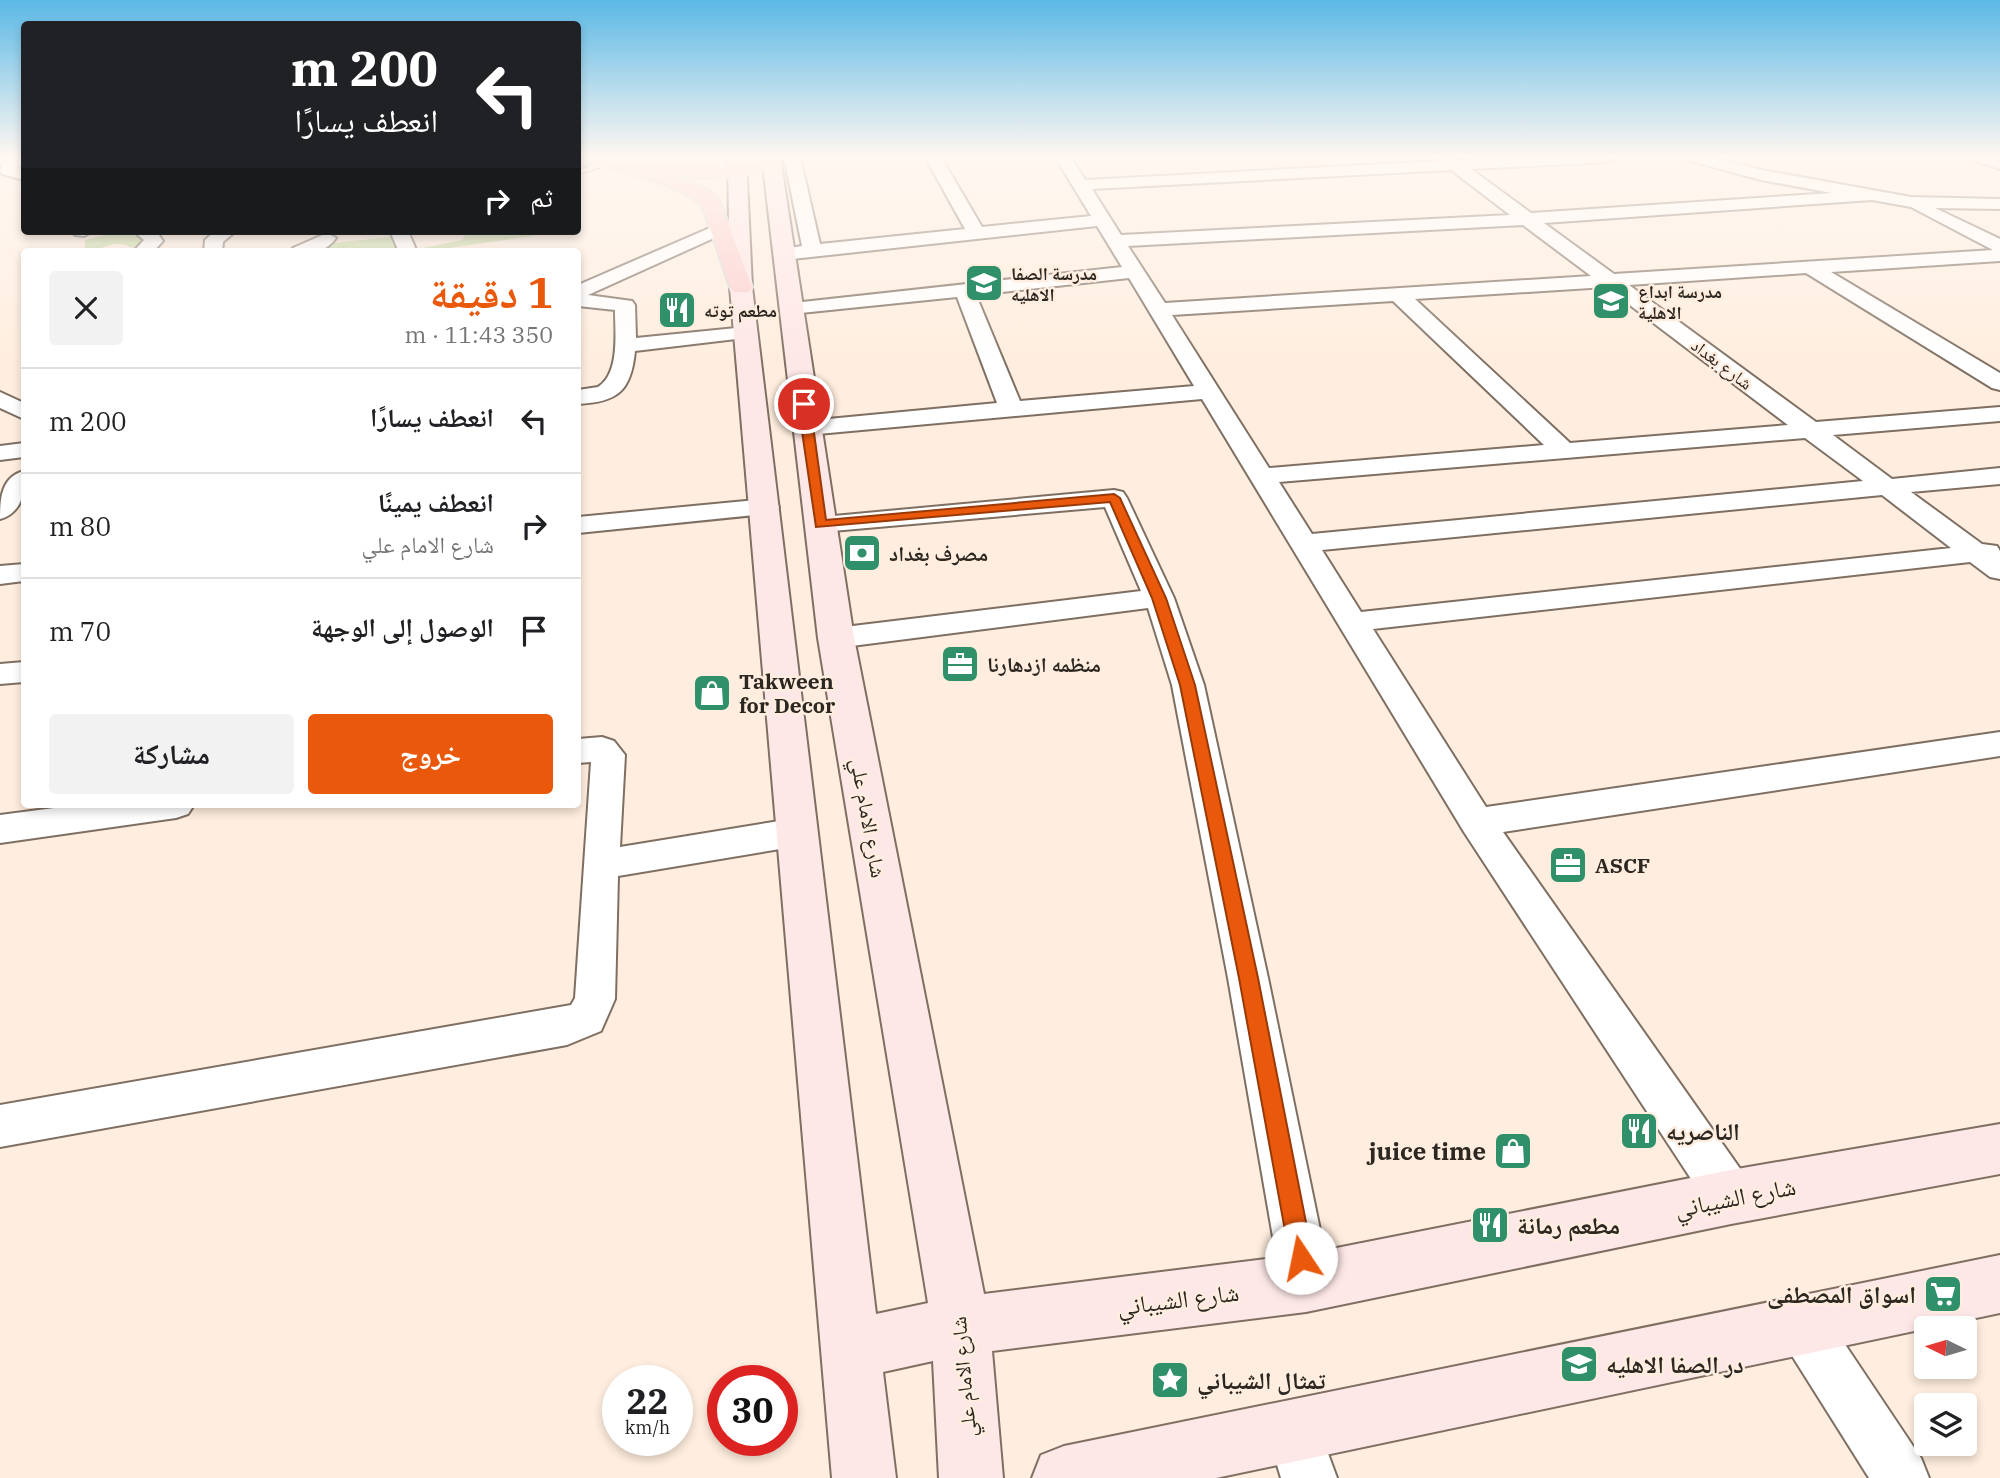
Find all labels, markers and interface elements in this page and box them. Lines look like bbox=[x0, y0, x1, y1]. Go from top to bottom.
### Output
text: 200 m bbox=[291, 36, 438, 99]
icon: left bbox=[462, 49, 553, 140]
text: انعطف يسارًا bbox=[294, 99, 438, 141]
text: ثم bbox=[530, 180, 553, 214]
icon: right bbox=[478, 182, 516, 220]
school or university icon: مدرسة الصفا الاهليه bbox=[963, 262, 1005, 304]
place label: مدرسة الصفا الاهليه bbox=[1011, 262, 1097, 306]
text: 1 دقيقة bbox=[430, 265, 553, 320]
button: close bbox=[49, 271, 123, 345]
school or university icon: مدرسة ابداع الاهلية bbox=[1590, 280, 1632, 322]
place label: مدرسة ابداع الاهلية bbox=[1638, 280, 1722, 324]
restaurant icon: مطعم توته bbox=[656, 289, 698, 331]
place label: مطعم توته bbox=[704, 299, 777, 323]
text: 350 m · 11:43 bbox=[404, 319, 553, 349]
street label: شارع بغداد bbox=[1687, 333, 1757, 395]
pin bbox=[774, 374, 834, 434]
icon: arrive bbox=[785, 385, 823, 423]
text: انعطف يسارًا bbox=[370, 400, 494, 434]
icon: left bbox=[515, 402, 553, 440]
text: 200 m bbox=[49, 404, 127, 438]
text: انعطف يمينًا bbox=[378, 485, 494, 519]
icon: right bbox=[515, 507, 553, 545]
text: 80 m bbox=[49, 509, 111, 543]
text: شارع الامام علي bbox=[362, 529, 494, 559]
bank icon: مصرف بغداد bbox=[841, 532, 883, 574]
place label: مصرف بغداد bbox=[889, 539, 988, 567]
text: الوصول إلى الوجهة bbox=[311, 610, 494, 644]
icon: arrive bbox=[515, 612, 553, 650]
text: 70 m bbox=[49, 614, 111, 648]
office icon: منظمه ازدهارنا bbox=[939, 643, 981, 685]
place label: منظمه ازدهارنا bbox=[987, 650, 1101, 678]
place label: Takween for Decor bbox=[739, 667, 836, 719]
shop icon: Takween for Decor bbox=[691, 672, 733, 714]
button: مشاركة bbox=[49, 714, 294, 794]
button: خروج bbox=[308, 714, 553, 794]
street label: شارع الامام علي bbox=[841, 756, 893, 881]
office icon: ASCF bbox=[1547, 844, 1589, 886]
place label: ASCF bbox=[1595, 851, 1650, 879]
restaurant icon: الناصريه bbox=[1618, 1110, 1660, 1152]
place label: الناصريه bbox=[1666, 1115, 1740, 1147]
shop icon: juice time bbox=[1492, 1130, 1534, 1172]
place label: juice time bbox=[1366, 1135, 1486, 1167]
street label: شارع الشيباني bbox=[1672, 1170, 1799, 1228]
restaurant icon: مطعم رمانة bbox=[1469, 1204, 1511, 1246]
place label: مطعم رمانة bbox=[1517, 1209, 1620, 1242]
position arrow bbox=[1264, 1221, 1338, 1295]
supermarket icon: اسواق المصطفى bbox=[1922, 1273, 1964, 1315]
street label: شارع الشيباني bbox=[1115, 1276, 1241, 1326]
place label: اسواق المصطفى bbox=[1767, 1278, 1916, 1310]
street label: شارع الامام علي bbox=[944, 1315, 986, 1438]
north arrow bbox=[1914, 1316, 1978, 1379]
map controls bbox=[1914, 1316, 1977, 1456]
school or university icon: در الصفا الاهليه bbox=[1558, 1343, 1600, 1385]
place label: در الصفا الاهليه bbox=[1606, 1348, 1744, 1380]
place icon: تمثال الشيباني bbox=[1149, 1359, 1191, 1401]
place label: تمثال الشيباني bbox=[1197, 1364, 1326, 1400]
speed limit sign: 30 bbox=[707, 1365, 798, 1456]
text: 22 bbox=[626, 1378, 669, 1424]
button: layers bbox=[1914, 1393, 1977, 1456]
text: km/h bbox=[625, 1416, 670, 1439]

